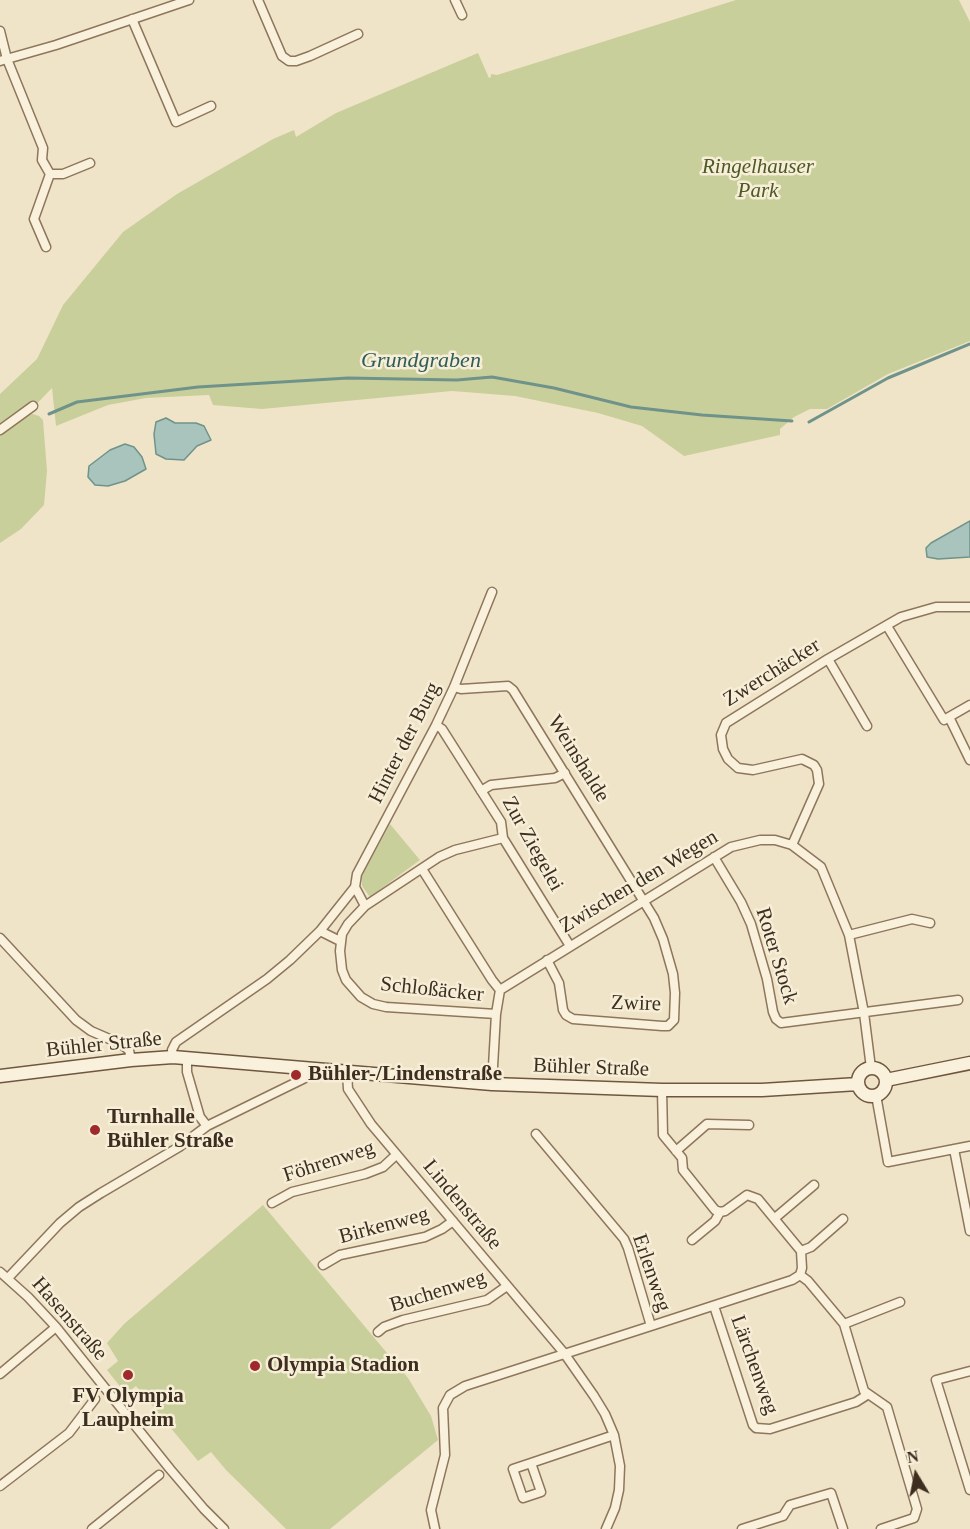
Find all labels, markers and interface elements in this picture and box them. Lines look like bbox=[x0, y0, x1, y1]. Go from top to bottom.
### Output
park label: Ringelhauser Park bbox=[702, 154, 814, 204]
water label: Grundgraben bbox=[361, 348, 481, 374]
street label: Zwerchäcker bbox=[719, 633, 825, 713]
street label: Hinter der Burg bbox=[364, 678, 446, 808]
street label: Weinshalde bbox=[541, 711, 615, 807]
street label: Zur Ziegelei bbox=[496, 792, 568, 896]
street label: Zwischen den Wegen bbox=[555, 825, 723, 939]
street label: Roter Stock bbox=[749, 905, 803, 1007]
street label: Schloßäcker bbox=[379, 972, 485, 1008]
street label: Zwire bbox=[611, 991, 661, 1017]
street label: Bühler Straße bbox=[45, 1026, 163, 1064]
street label: Bühler Straße bbox=[533, 1053, 649, 1083]
place label: Bühler-/Lindenstraße bbox=[308, 1062, 502, 1088]
marker: Bühler-/Lindenstraße bbox=[289, 1068, 303, 1082]
place label: Turnhalle Bühler Straße bbox=[107, 1105, 234, 1155]
marker: Turnhalle Bühler Straße bbox=[88, 1123, 102, 1137]
street label: Föhrenweg bbox=[280, 1135, 378, 1189]
street label: Lindenstraße bbox=[417, 1155, 507, 1255]
street label: Birkenweg bbox=[336, 1202, 432, 1250]
street label: Erlenweg bbox=[626, 1231, 676, 1315]
street label: Buchenweg bbox=[387, 1265, 489, 1319]
street label: Hasenstraße bbox=[26, 1272, 112, 1366]
street label: Lärchenweg bbox=[724, 1312, 784, 1418]
place label: Olympia Stadion bbox=[267, 1353, 419, 1379]
marker: Olympia Stadion bbox=[248, 1359, 262, 1373]
marker: FV Olympia Laupheim bbox=[121, 1368, 135, 1382]
place label: FV Olympia Laupheim bbox=[72, 1384, 184, 1434]
north arrow bbox=[886, 1445, 946, 1505]
text: N bbox=[906, 1447, 920, 1466]

